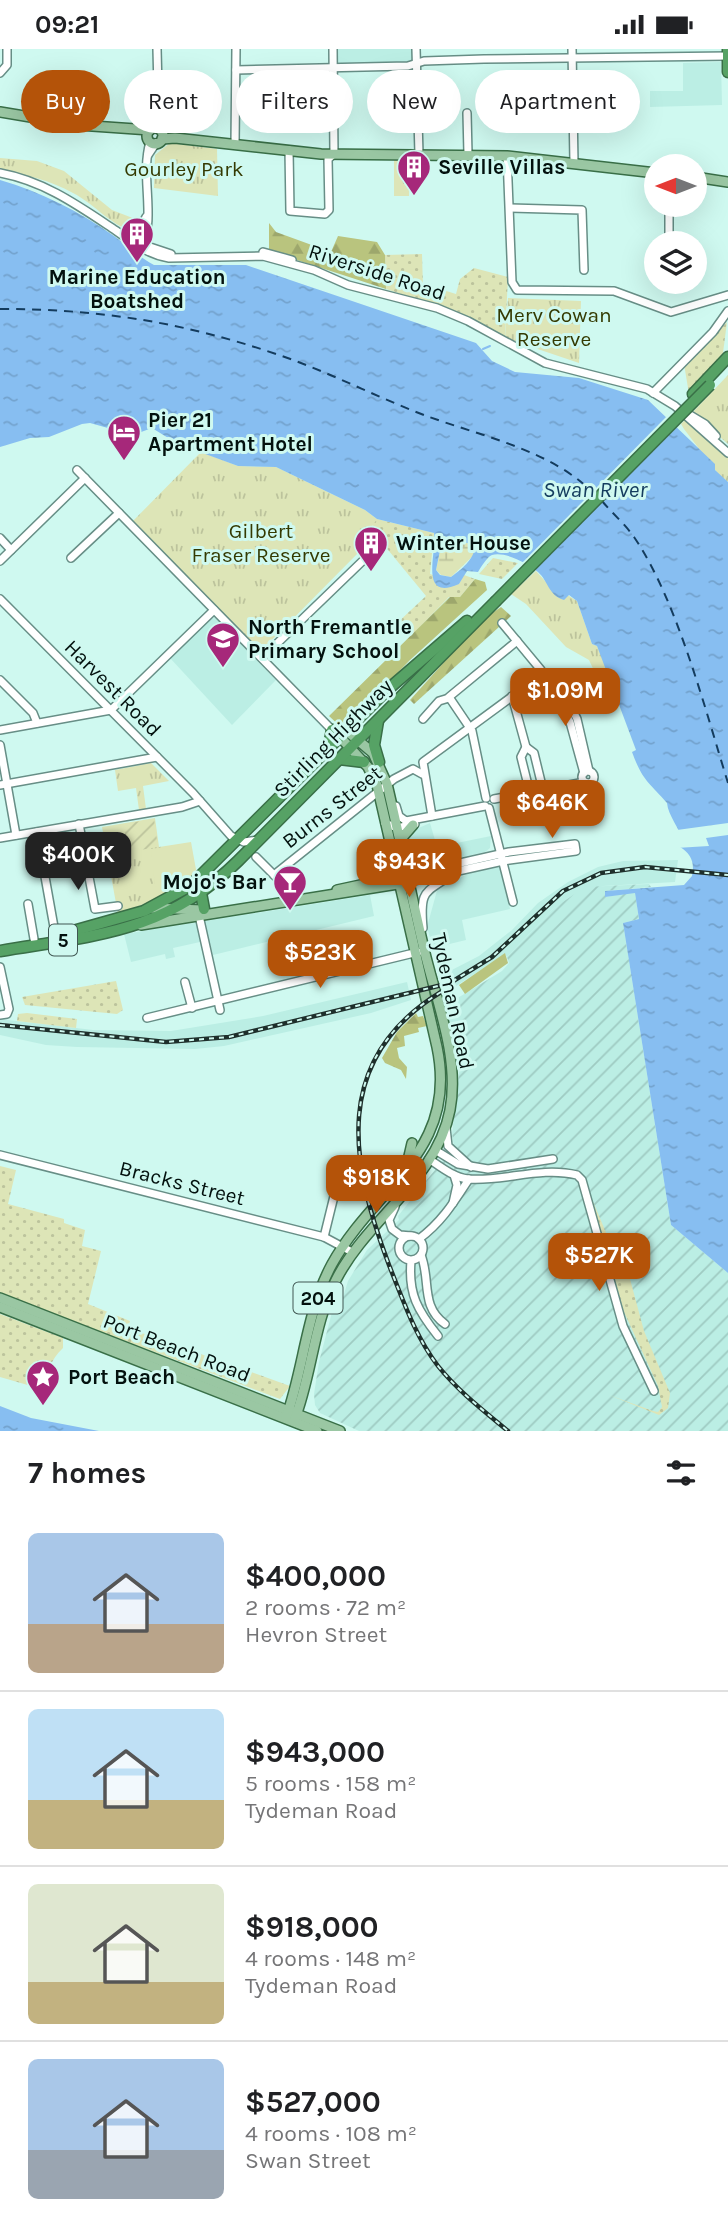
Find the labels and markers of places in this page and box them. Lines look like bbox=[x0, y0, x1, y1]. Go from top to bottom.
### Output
building icon: Seville Villas bbox=[395, 148, 433, 197]
place label: Seville Villas bbox=[438, 155, 565, 179]
building icon: Marine Education Boatshed bbox=[118, 215, 156, 264]
place label: Marine Education Boatshed bbox=[48, 265, 226, 313]
place label: Pier 21 Apartment Hotel bbox=[148, 408, 313, 456]
hotel icon: Pier 21 Apartment Hotel bbox=[105, 413, 143, 462]
building icon: Winter House bbox=[352, 524, 390, 573]
place label: Winter House bbox=[396, 531, 531, 555]
place label: North Fremantle Primary School bbox=[248, 615, 412, 663]
school or university icon: North Fremantle Primary School bbox=[204, 620, 242, 669]
pin: $1.09M bbox=[508, 669, 622, 728]
pin: $646K bbox=[503, 781, 601, 840]
pin: $400K bbox=[29, 833, 127, 892]
pin: $943K bbox=[360, 839, 458, 899]
bar icon: Mojo's Bar bbox=[271, 863, 309, 912]
place label: Mojo's Bar bbox=[163, 870, 267, 894]
pin: $523K bbox=[271, 930, 369, 990]
pin: $918K bbox=[327, 1155, 425, 1215]
pin: $527K bbox=[550, 1233, 648, 1293]
place icon: Port Beach bbox=[24, 1358, 62, 1407]
place label: Port Beach bbox=[68, 1364, 175, 1390]

